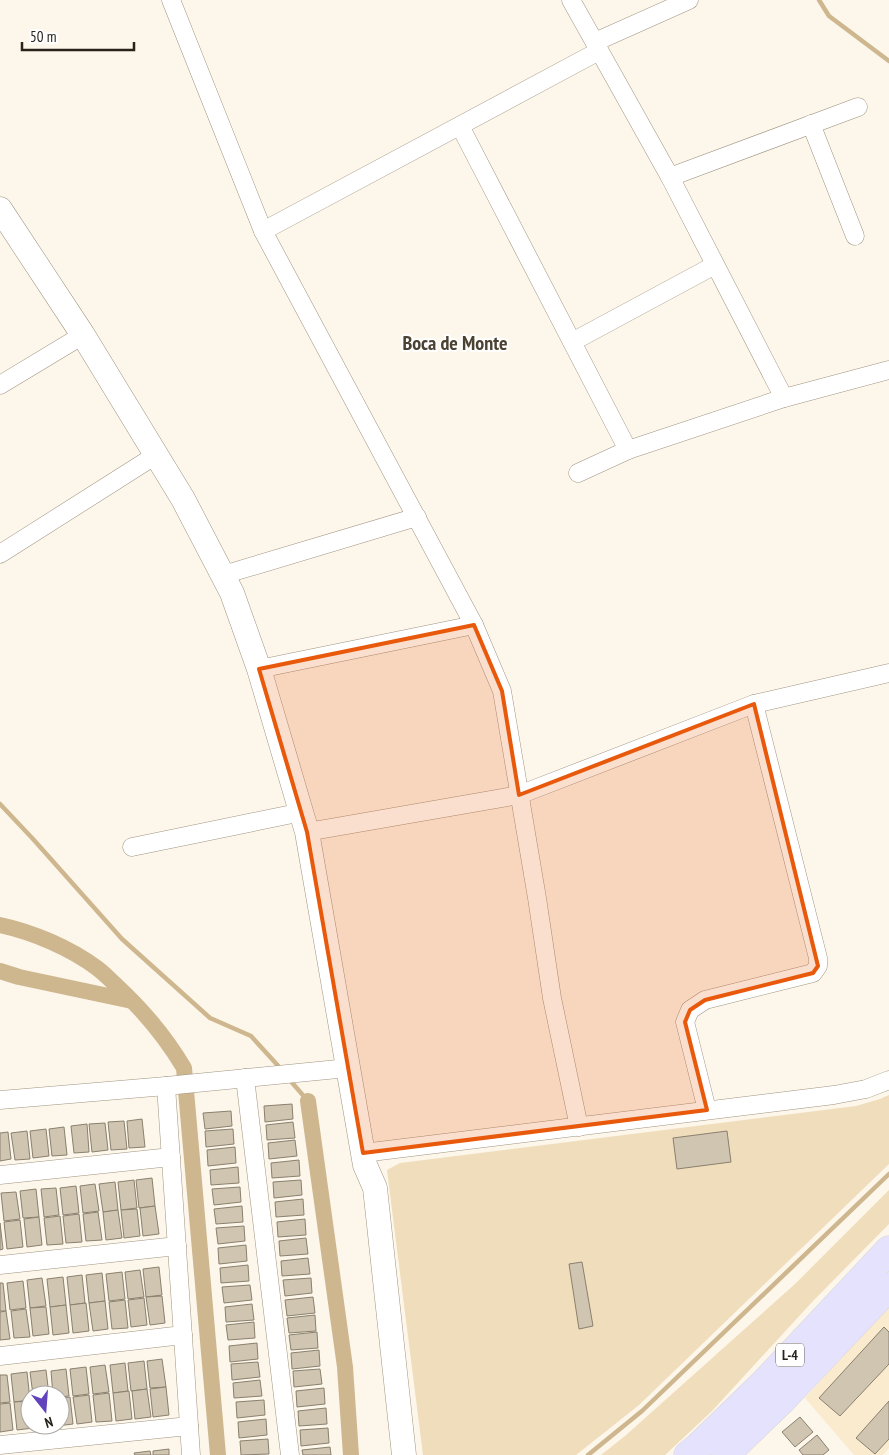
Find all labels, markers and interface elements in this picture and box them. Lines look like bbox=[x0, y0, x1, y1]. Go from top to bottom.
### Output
scale bar bbox=[22, 20, 135, 52]
text: 50 m bbox=[30, 27, 56, 46]
district label: Boca de Monte bbox=[402, 330, 508, 356]
road number: L-4 bbox=[776, 1344, 804, 1366]
north arrow bbox=[20, 1385, 70, 1435]
text: N bbox=[43, 1413, 55, 1432]

